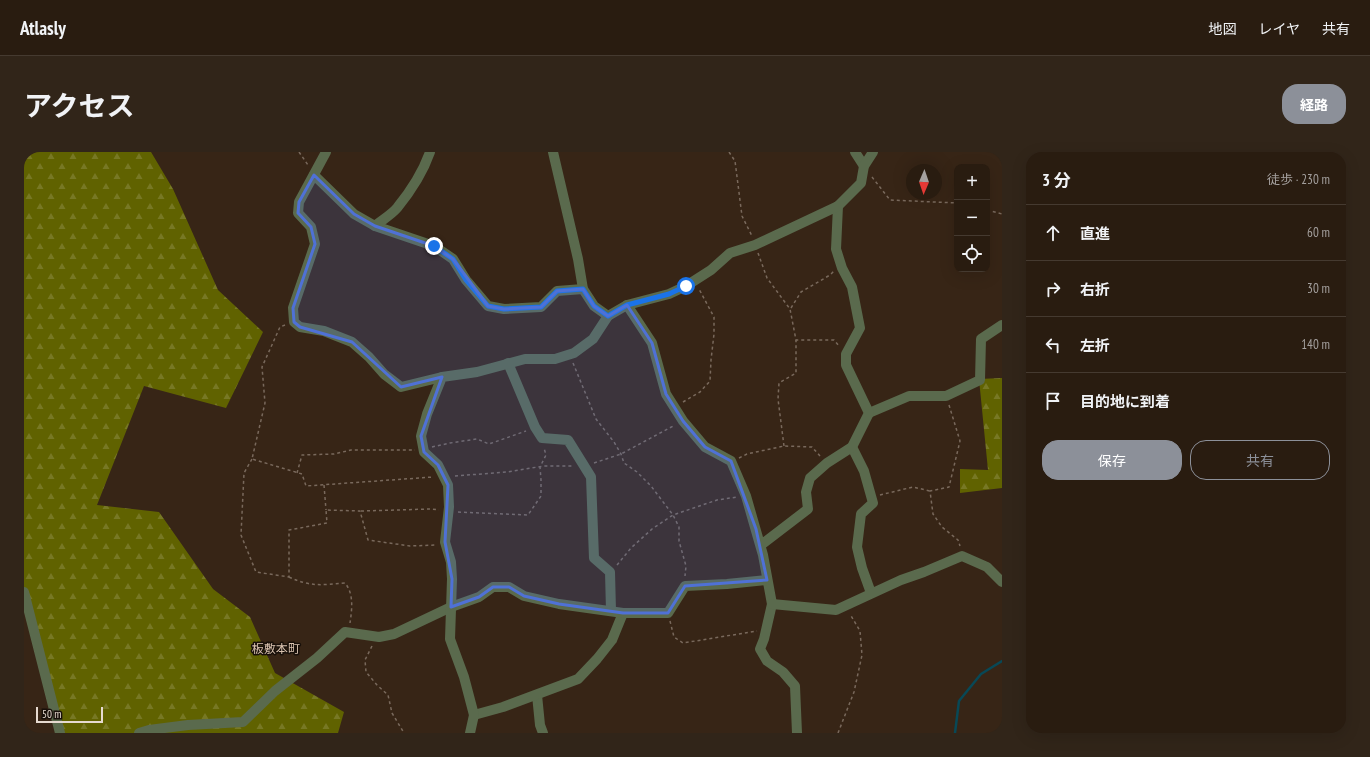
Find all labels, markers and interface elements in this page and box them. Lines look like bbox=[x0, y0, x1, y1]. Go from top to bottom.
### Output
text: Atlasly bbox=[20, 16, 66, 40]
text: 地図 bbox=[1208, 20, 1236, 38]
text: レイヤ bbox=[1258, 20, 1300, 38]
text: 共有 bbox=[1322, 20, 1350, 38]
button: 経路 bbox=[1282, 84, 1346, 124]
text: アクセス bbox=[24, 87, 135, 124]
north arrow bbox=[906, 164, 942, 200]
map controls bbox=[954, 164, 990, 272]
button: + bbox=[954, 164, 990, 200]
text: 3 分 bbox=[1042, 169, 1071, 191]
text: 徒歩 · 230 m bbox=[1267, 171, 1330, 188]
button: − bbox=[954, 200, 990, 236]
icon: ahead bbox=[1042, 222, 1064, 244]
text: 直進 bbox=[1080, 224, 1110, 243]
text: 60 m bbox=[1307, 224, 1330, 241]
button: locate bbox=[954, 236, 990, 272]
route end bbox=[425, 237, 443, 255]
route start bbox=[677, 277, 695, 295]
icon: right bbox=[1042, 278, 1064, 300]
text: 右折 bbox=[1080, 280, 1110, 299]
text: 30 m bbox=[1307, 280, 1330, 297]
icon: left bbox=[1042, 334, 1064, 356]
text: 左折 bbox=[1080, 336, 1110, 355]
text: 140 m bbox=[1301, 336, 1330, 353]
icon: arrive bbox=[1042, 390, 1064, 412]
text: 目的地に到着 bbox=[1080, 392, 1170, 411]
button: 保存 bbox=[1042, 440, 1182, 480]
button: 共有 bbox=[1190, 440, 1330, 480]
district label: 板敷本町 bbox=[252, 641, 300, 656]
scale bar bbox=[36, 705, 103, 724]
text: 50 m bbox=[42, 707, 61, 721]

